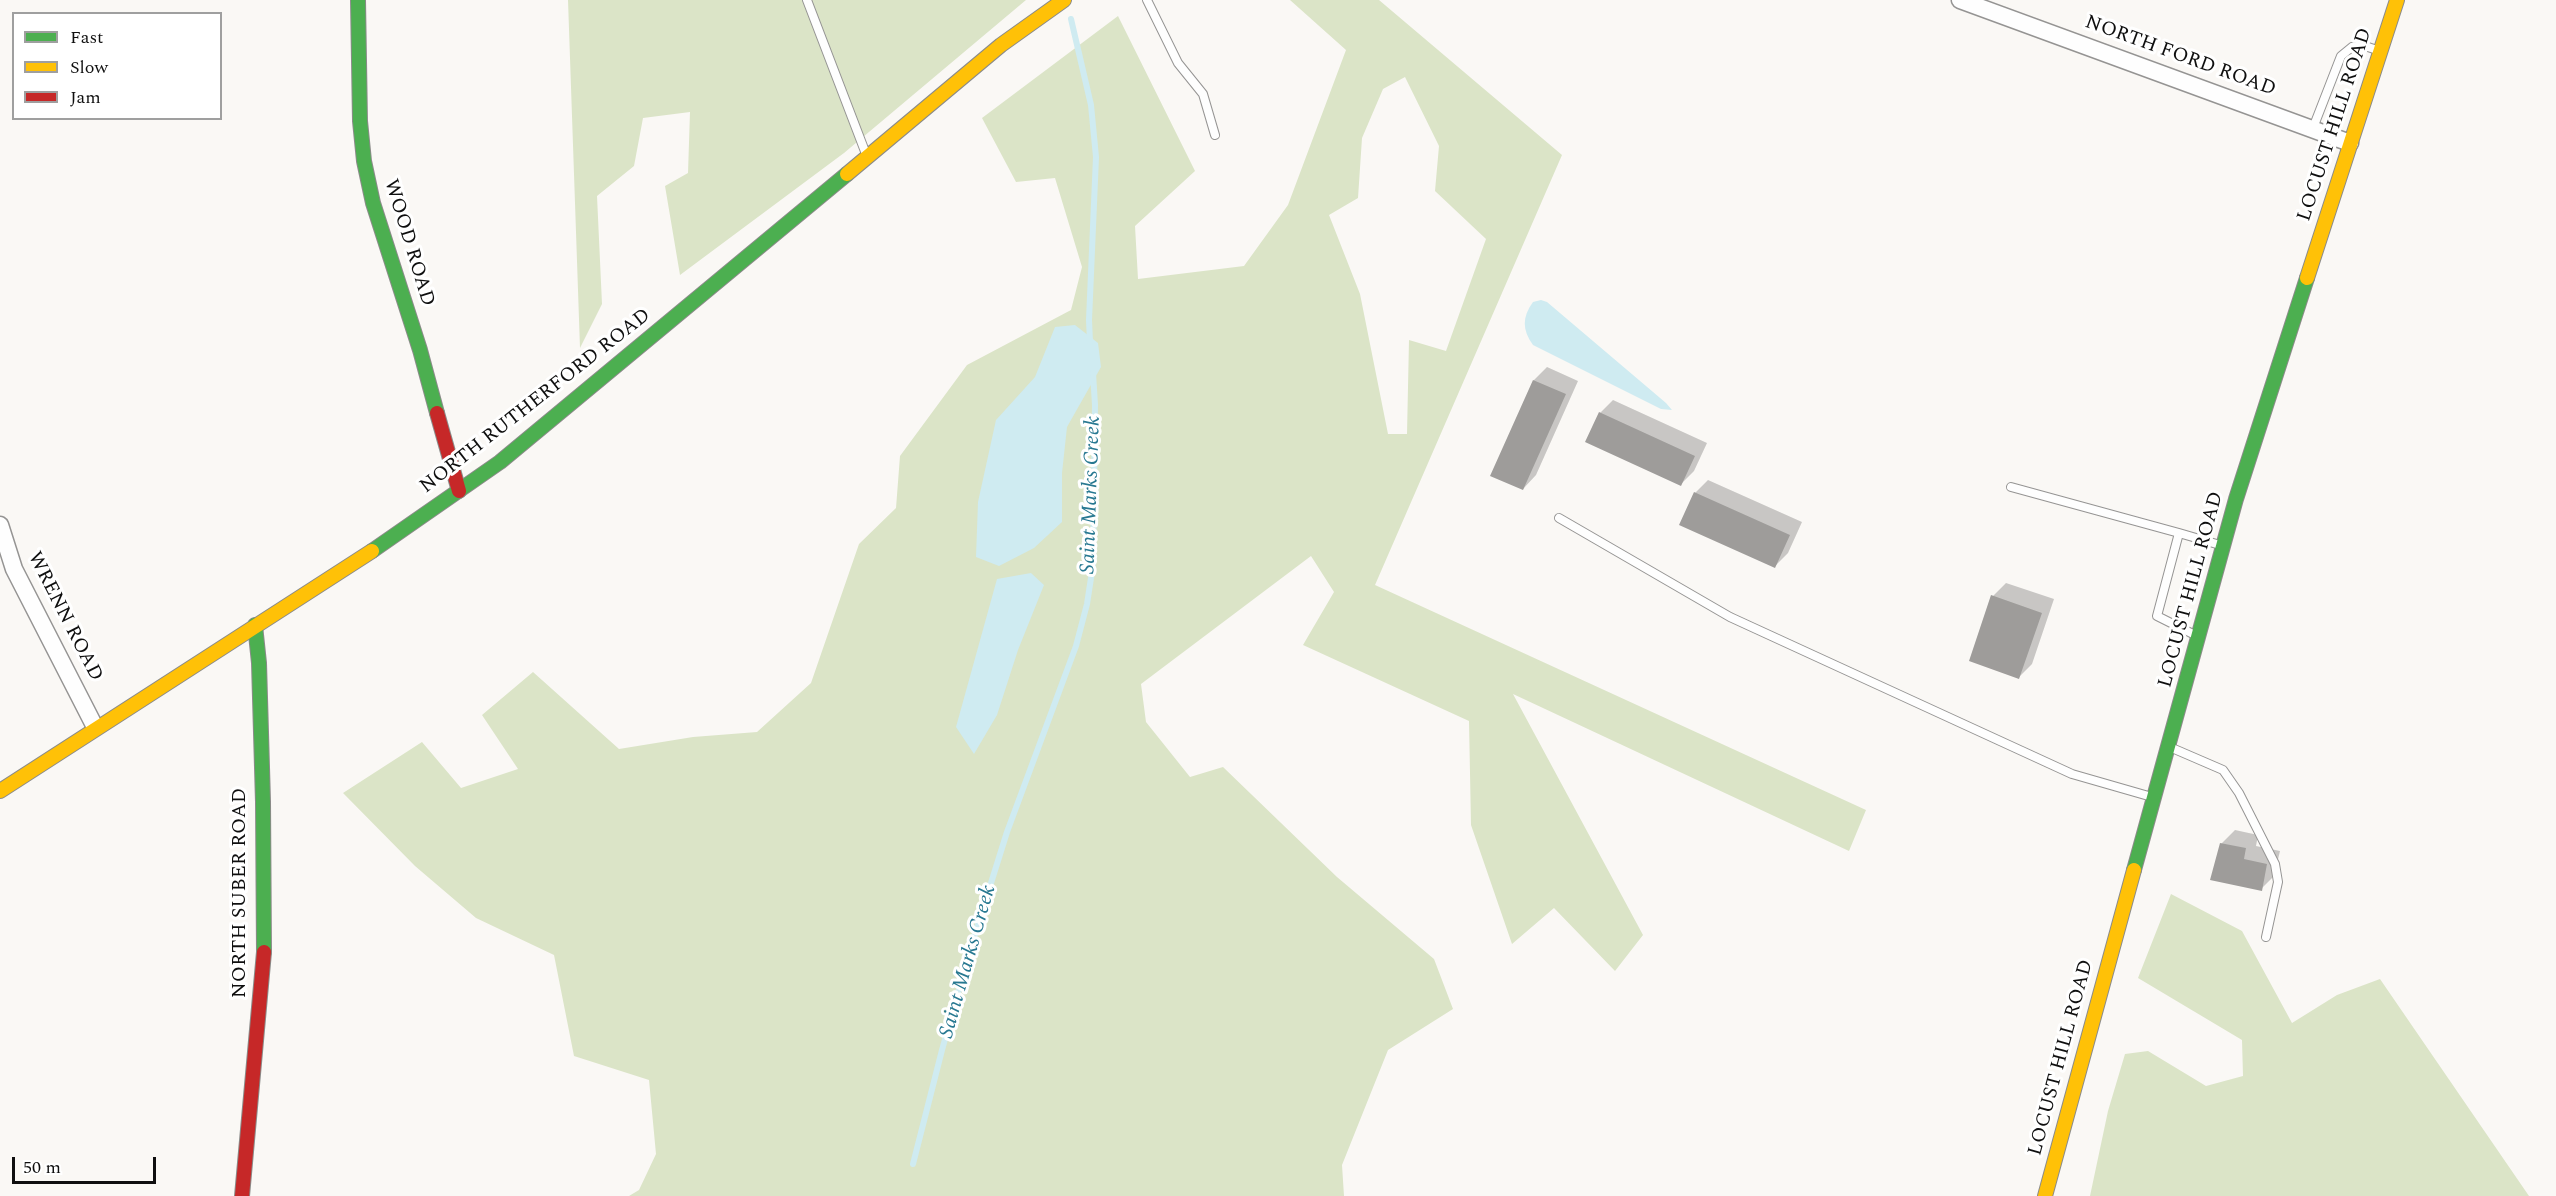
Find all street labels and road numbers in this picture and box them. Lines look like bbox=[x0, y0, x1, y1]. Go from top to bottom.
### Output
street label: NORTH FORD ROAD bbox=[2081, 11, 2279, 103]
street label: LOCUST HILL ROAD bbox=[2293, 25, 2379, 225]
street label: WOOD ROAD bbox=[377, 177, 439, 309]
street label: NORTH RUTHERFORD ROAD bbox=[416, 304, 656, 500]
street label: LOCUST HILL ROAD bbox=[2154, 489, 2230, 691]
street label: WRENN ROAD bbox=[21, 548, 107, 686]
street label: NORTH SUBER ROAD bbox=[229, 788, 253, 998]
street label: LOCUST HILL ROAD bbox=[2024, 957, 2100, 1159]

